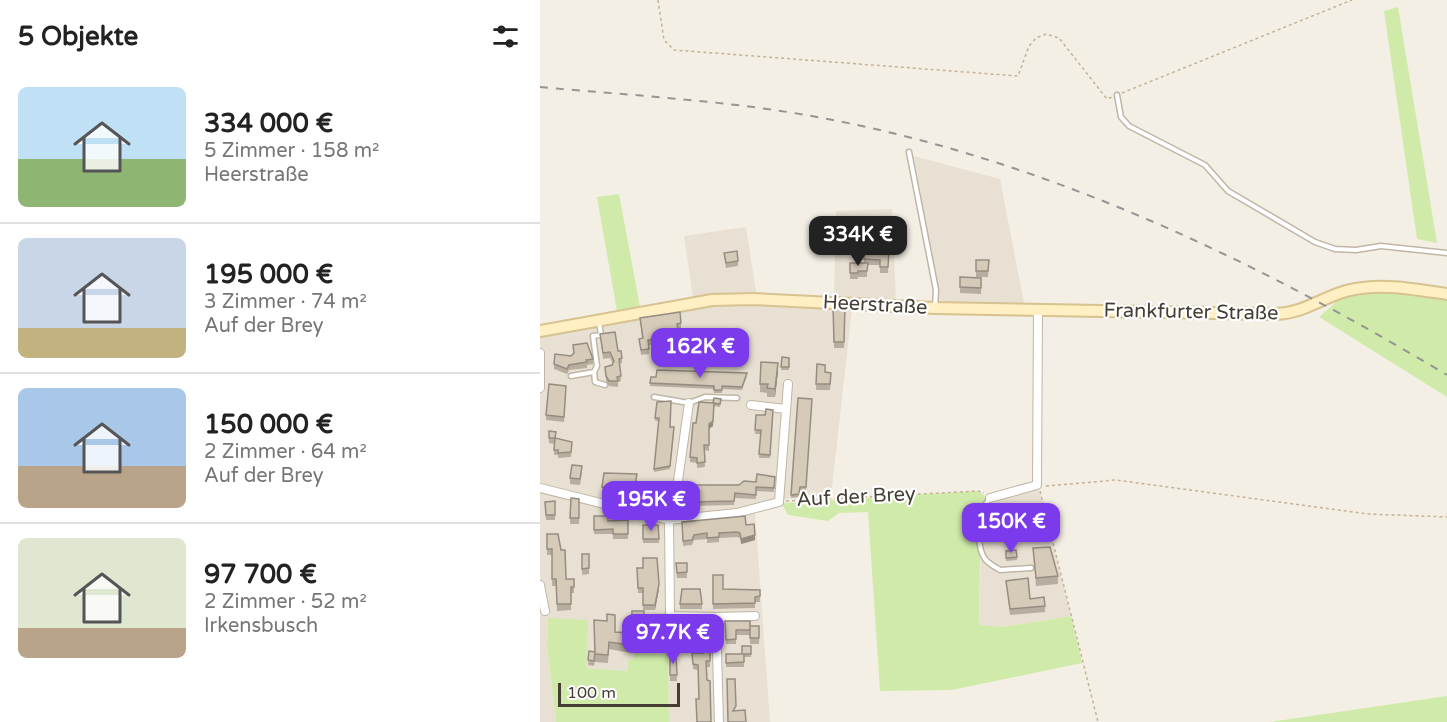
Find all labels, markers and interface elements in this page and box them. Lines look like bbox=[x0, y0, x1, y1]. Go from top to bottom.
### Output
icon: filters bbox=[489, 20, 522, 53]
text: 5 Objekte bbox=[18, 21, 138, 52]
text: 334 000 € bbox=[204, 108, 333, 139]
icon: home bbox=[66, 111, 138, 183]
text: 5 Zimmer · 158 m² bbox=[204, 139, 379, 163]
text: Heerstraße bbox=[204, 163, 309, 187]
pin: 334K € bbox=[809, 216, 907, 267]
text: 334K € bbox=[823, 223, 893, 247]
text: 195 000 € bbox=[204, 259, 333, 290]
icon: home bbox=[66, 262, 138, 334]
text: 3 Zimmer · 74 m² bbox=[204, 290, 367, 314]
street label: Heerstraße bbox=[822, 290, 928, 320]
street label: Frankfurter Straße bbox=[1103, 298, 1279, 326]
text: Auf der Brey bbox=[204, 314, 324, 338]
pin: 162K € bbox=[651, 328, 749, 379]
text: 162K € bbox=[665, 335, 735, 359]
text: 150 000 € bbox=[204, 409, 333, 440]
icon: home bbox=[66, 412, 138, 484]
text: 2 Zimmer · 64 m² bbox=[204, 440, 367, 464]
text: Auf der Brey bbox=[204, 464, 324, 488]
pin: 195K € bbox=[602, 481, 700, 532]
street label: Auf der Brey bbox=[796, 482, 917, 512]
text: 195K € bbox=[616, 488, 686, 512]
pin: 150K € bbox=[962, 503, 1060, 554]
text: 150K € bbox=[976, 510, 1046, 534]
text: 97 700 € bbox=[204, 559, 317, 590]
icon: home bbox=[66, 562, 138, 634]
text: 2 Zimmer · 52 m² bbox=[204, 590, 367, 614]
text: Irkensbusch bbox=[204, 614, 318, 638]
pin: 97.7K € bbox=[618, 614, 728, 665]
text: 97.7K € bbox=[636, 621, 710, 645]
scale bar bbox=[558, 680, 680, 708]
text: 100 m bbox=[567, 683, 616, 703]

